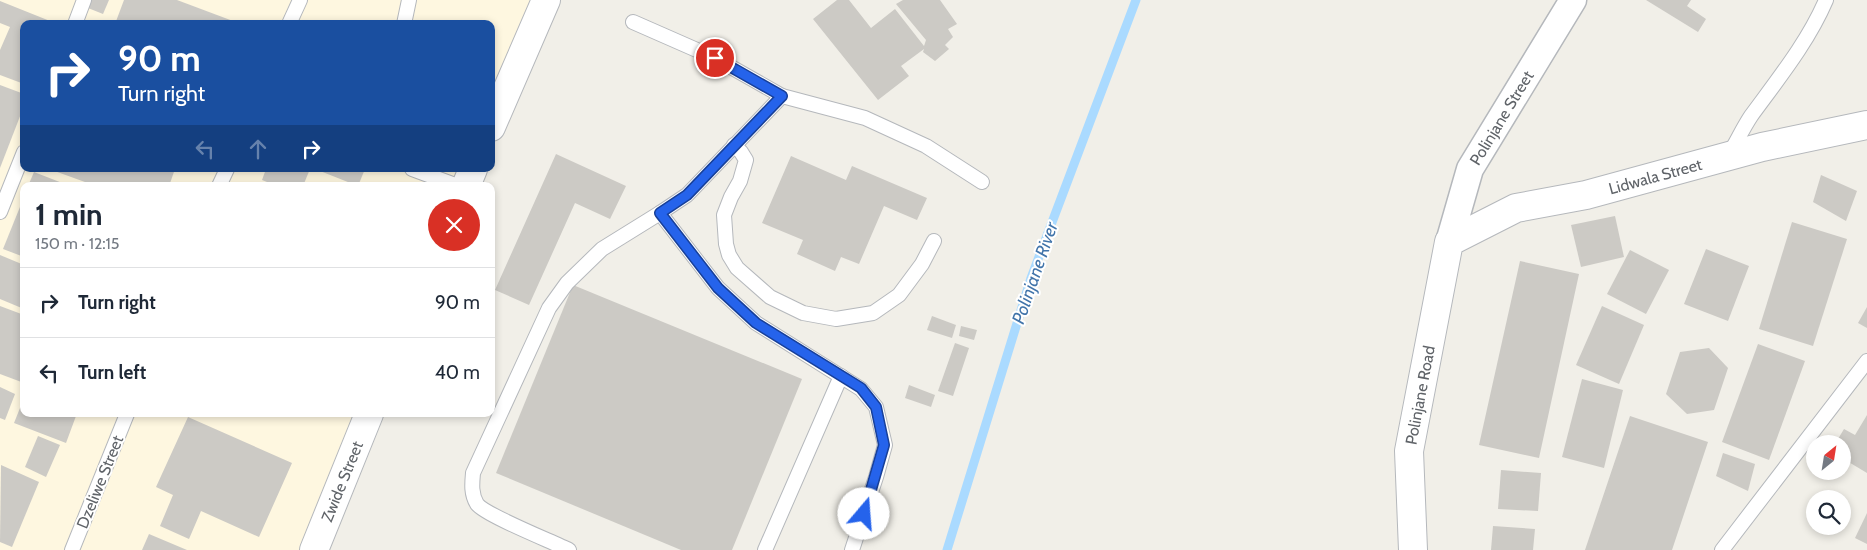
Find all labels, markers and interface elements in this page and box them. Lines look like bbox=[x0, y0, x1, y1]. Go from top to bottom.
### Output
text: 90 m bbox=[118, 37, 201, 80]
pin bbox=[694, 37, 736, 79]
icon: right bbox=[35, 40, 100, 105]
icon: arrive bbox=[701, 44, 729, 72]
street label: Polinjane Street bbox=[1465, 67, 1537, 168]
text: Turn right bbox=[118, 80, 205, 107]
icon: left bbox=[191, 135, 219, 163]
icon: ahead bbox=[244, 135, 272, 163]
icon: right bbox=[297, 135, 325, 163]
street label: Lidwala Street bbox=[1607, 154, 1705, 198]
text: 1 min bbox=[35, 196, 103, 233]
button: close bbox=[428, 199, 480, 251]
water label: Polinjane River bbox=[1007, 218, 1063, 327]
text: 150 m · 12:15 bbox=[35, 234, 119, 253]
icon: right bbox=[35, 289, 63, 317]
text: Turn right bbox=[78, 291, 156, 314]
text: 90 m bbox=[435, 291, 480, 314]
street label: Polinjane Road bbox=[1401, 344, 1438, 446]
icon: left bbox=[35, 359, 63, 387]
text: Turn left bbox=[78, 361, 146, 384]
text: 40 m bbox=[435, 361, 480, 384]
street label: Dzeliwe Street bbox=[73, 432, 128, 531]
north arrow bbox=[1806, 435, 1851, 480]
map controls bbox=[1806, 435, 1851, 535]
street label: Zwide Street bbox=[317, 438, 367, 525]
position arrow bbox=[837, 487, 889, 539]
button: search bbox=[1806, 490, 1851, 535]

